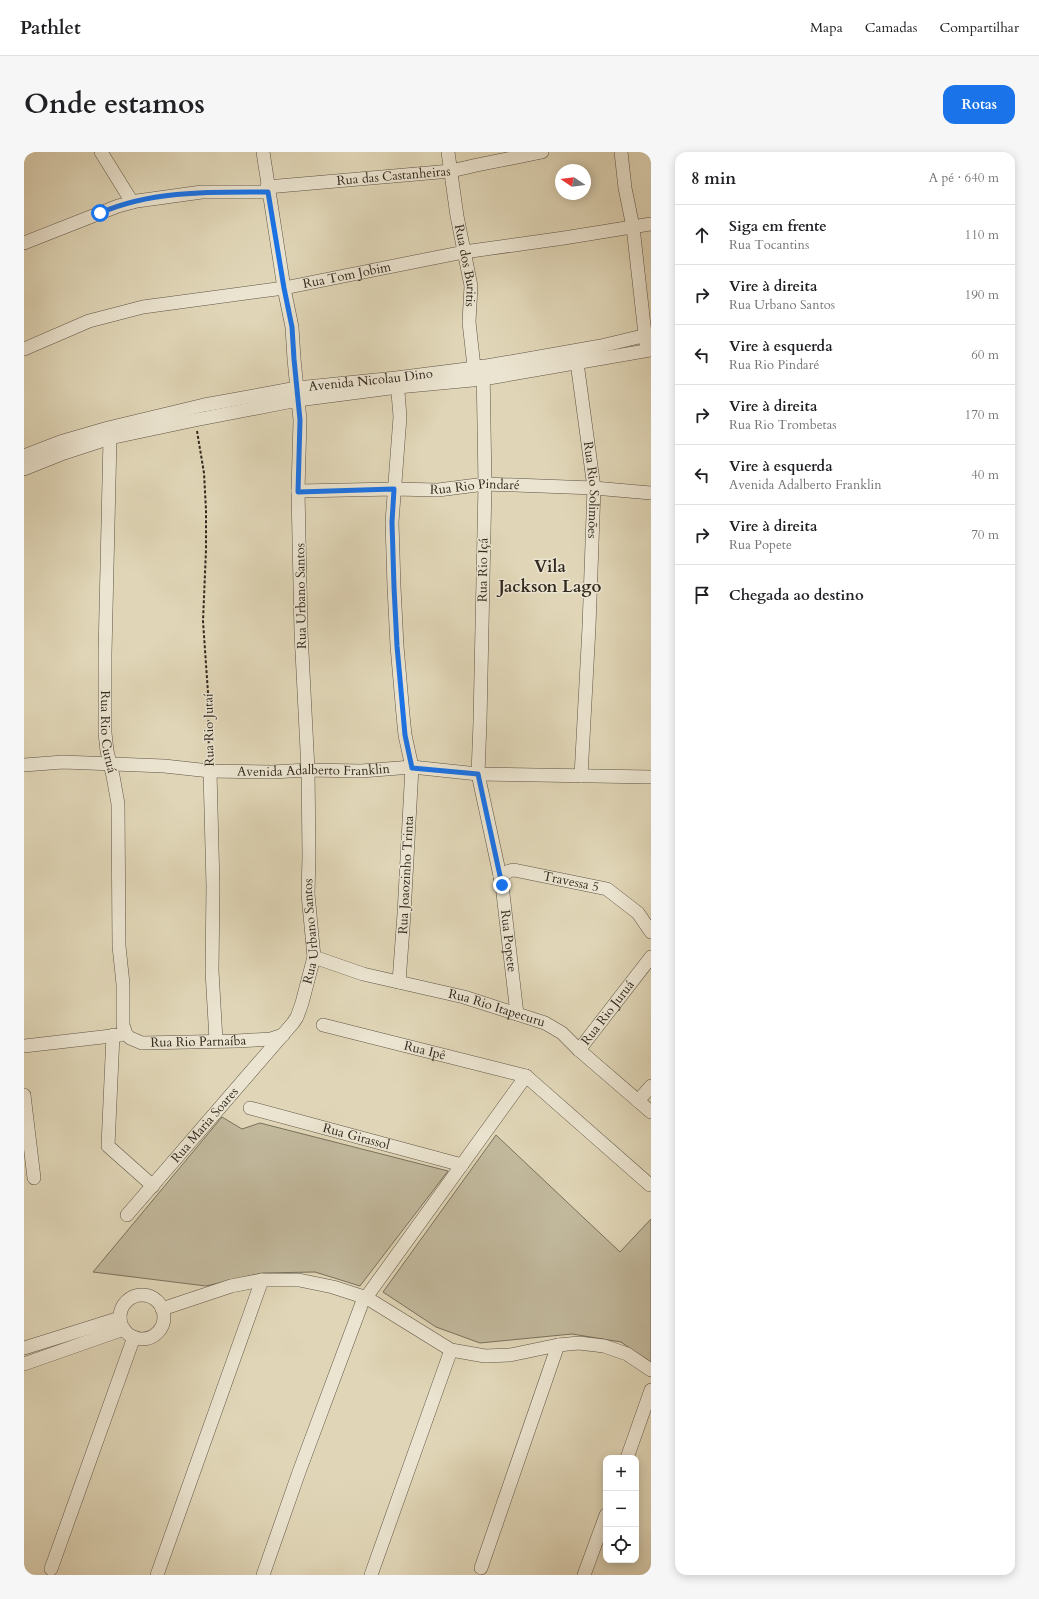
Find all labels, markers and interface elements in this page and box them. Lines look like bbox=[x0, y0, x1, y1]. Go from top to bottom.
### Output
text: Pathlet bbox=[20, 15, 81, 41]
text: Mapa bbox=[810, 18, 843, 37]
text: Camadas bbox=[865, 18, 918, 37]
text: Compartilhar bbox=[940, 18, 1019, 37]
text: Onde estamos bbox=[24, 85, 205, 123]
button: Rotas bbox=[943, 85, 1015, 124]
street label: Rua das Castanheiras bbox=[336, 162, 451, 190]
north arrow bbox=[555, 164, 591, 200]
text: 8 min bbox=[691, 167, 736, 190]
text: A pé · 640 m bbox=[929, 169, 999, 187]
route start bbox=[91, 204, 109, 222]
text: Siga em frente bbox=[729, 216, 827, 236]
street label: Rua dos Buritis bbox=[450, 223, 480, 307]
icon: ahead bbox=[691, 224, 713, 246]
text: 110 m bbox=[965, 226, 999, 244]
text: Rua Tocantins bbox=[729, 236, 809, 254]
street label: Rua Tom Jobim bbox=[301, 258, 393, 293]
text: Vire à direita bbox=[729, 276, 817, 296]
icon: right bbox=[691, 284, 713, 306]
text: 190 m bbox=[965, 286, 999, 304]
text: Rua Urbano Santos bbox=[729, 296, 835, 314]
text: Vire à esquerda bbox=[729, 336, 833, 356]
icon: left bbox=[691, 344, 713, 366]
text: 60 m bbox=[971, 346, 999, 364]
text: Rua Rio Pindaré bbox=[729, 356, 819, 374]
street label: Avenida Nicolau Dino bbox=[308, 364, 434, 396]
text: Vire à direita bbox=[729, 396, 817, 416]
icon: right bbox=[691, 404, 713, 426]
text: 170 m bbox=[965, 406, 999, 424]
text: Rua Rio Trombetas bbox=[729, 416, 837, 434]
street label: Rua Rio Solimões bbox=[579, 440, 603, 539]
text: Vire à esquerda bbox=[729, 456, 833, 476]
icon: left bbox=[691, 464, 713, 486]
text: 40 m bbox=[971, 466, 999, 484]
street label: Rua Rio Pindaré bbox=[430, 475, 520, 499]
text: Avenida Adalberto Franklin bbox=[729, 476, 882, 494]
text: Vire à direita bbox=[729, 516, 817, 536]
icon: right bbox=[691, 524, 713, 546]
text: 70 m bbox=[971, 526, 999, 544]
text: Rua Popete bbox=[729, 536, 792, 554]
street label: Rua Rio Içá bbox=[473, 537, 493, 602]
street label: Rua Urbano Santos bbox=[291, 543, 311, 649]
district label: Vila Jackson Lago bbox=[496, 555, 601, 598]
icon: arrive bbox=[691, 584, 713, 606]
text: Chegada ao destino bbox=[729, 585, 864, 605]
street label: Rua Rio Curuá bbox=[96, 690, 121, 775]
street label: Rua Rio Jutaí bbox=[199, 693, 219, 767]
street label: Avenida Adalberto Franklin bbox=[237, 760, 391, 781]
street label: Rua Joaozinho Trinta bbox=[394, 815, 418, 935]
street label: Travessa 5 bbox=[541, 867, 601, 896]
route end bbox=[493, 876, 511, 894]
street label: Rua Urbano Santos bbox=[298, 878, 323, 986]
street label: Rua Popete bbox=[496, 909, 521, 973]
street label: Rua Rio Juruá bbox=[577, 976, 639, 1049]
street label: Rua Rio Itapecuru bbox=[447, 985, 547, 1031]
street label: Rua Rio Parnaíba bbox=[150, 1031, 247, 1052]
street label: Rua Ipê bbox=[402, 1037, 448, 1065]
street label: Rua Maria Soares bbox=[167, 1083, 243, 1167]
street label: Rua Girassol bbox=[321, 1119, 392, 1154]
map controls bbox=[603, 1455, 639, 1563]
button: + bbox=[603, 1455, 639, 1491]
button: − bbox=[603, 1491, 639, 1527]
button: locate bbox=[603, 1527, 639, 1563]

